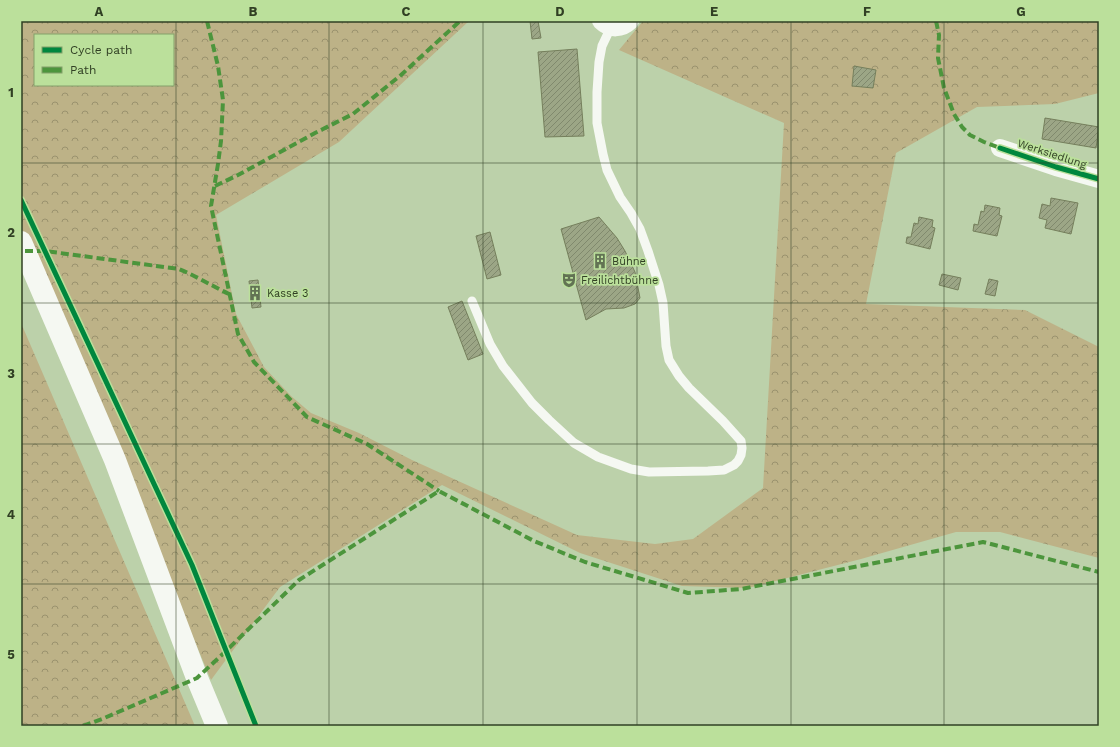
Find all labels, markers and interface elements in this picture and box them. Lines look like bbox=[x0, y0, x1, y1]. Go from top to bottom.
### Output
text: A bbox=[95, 4, 104, 19]
text: B bbox=[249, 4, 258, 19]
text: C bbox=[402, 4, 411, 19]
text: D bbox=[555, 4, 565, 19]
text: E bbox=[710, 4, 718, 19]
text: F bbox=[863, 4, 871, 19]
text: G bbox=[1016, 4, 1026, 19]
legend bbox=[34, 34, 174, 86]
text: Cycle path bbox=[70, 43, 132, 57]
text: Path bbox=[70, 63, 96, 77]
text: 1 bbox=[8, 85, 14, 100]
street label: Werksiedlung bbox=[1016, 137, 1088, 171]
text: 2 bbox=[7, 225, 15, 240]
building icon: Bühne bbox=[591, 252, 609, 270]
place label: Bühne bbox=[612, 255, 646, 268]
theatre icon: Freilichtbühne bbox=[560, 271, 578, 289]
place label: Freilichtbühne bbox=[581, 274, 658, 287]
building icon: Kasse 3 bbox=[246, 284, 264, 302]
place label: Kasse 3 bbox=[267, 287, 308, 300]
text: 3 bbox=[7, 366, 15, 381]
text: 4 bbox=[7, 507, 16, 522]
text: 5 bbox=[7, 647, 15, 662]

